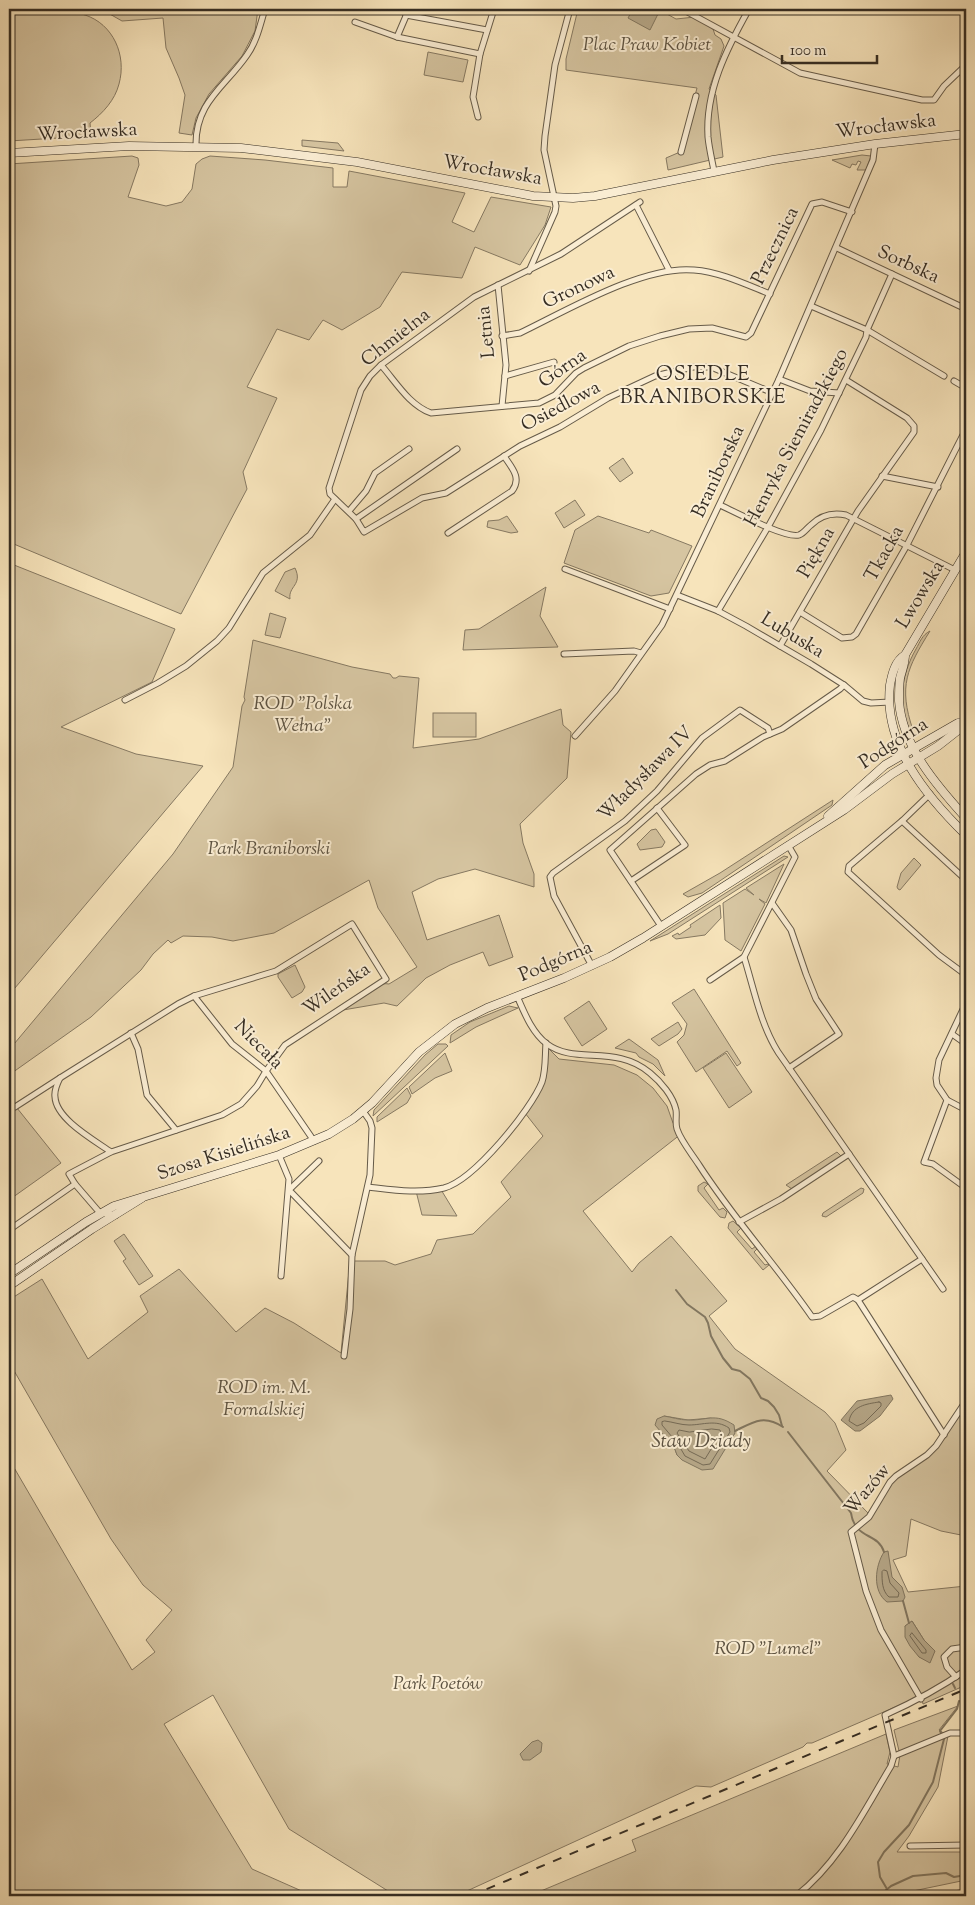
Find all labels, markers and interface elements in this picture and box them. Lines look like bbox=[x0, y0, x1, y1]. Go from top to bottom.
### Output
park label: Plac Praw Kobiet bbox=[583, 32, 711, 59]
scale bar bbox=[782, 32, 878, 64]
text: 100 m bbox=[790, 41, 827, 62]
street label: Wrocławska bbox=[834, 107, 938, 147]
street label: Wrocławska bbox=[36, 117, 138, 149]
street label: Wrocławska bbox=[440, 149, 544, 193]
street label: Przecznica bbox=[746, 202, 806, 289]
street label: Sorbska bbox=[873, 239, 944, 291]
street label: Gronowa bbox=[538, 259, 620, 316]
street label: Chmielna bbox=[356, 302, 437, 374]
street label: Letnia bbox=[471, 304, 503, 359]
street label: Górna bbox=[534, 343, 593, 395]
street label: Henryka Siemiradzkiego bbox=[738, 344, 856, 532]
district label: OSIEDLE BRANIBORSKIE bbox=[620, 361, 786, 413]
street label: Osiedlowa bbox=[516, 375, 606, 439]
street label: Braniborska bbox=[686, 421, 752, 522]
street label: Tkacka bbox=[859, 521, 912, 587]
street label: Piękna bbox=[792, 522, 843, 584]
street label: Lwowska bbox=[890, 556, 952, 634]
street label: Lubuska bbox=[755, 606, 829, 666]
park label: ROD "Polska Wełna" bbox=[254, 691, 353, 740]
street label: Podgórna bbox=[854, 711, 934, 776]
street label: Władysława IV bbox=[592, 720, 700, 828]
park label: Park Braniborski bbox=[208, 836, 330, 863]
street label: Podgórna bbox=[515, 934, 597, 990]
street label: Wileńska bbox=[298, 957, 377, 1023]
street label: Niecała bbox=[227, 1014, 289, 1076]
street label: Szosa Kisielińska bbox=[154, 1120, 294, 1188]
park label: ROD im. M. Fornalskiej bbox=[217, 1375, 311, 1424]
water label: Staw Dziady bbox=[651, 1428, 751, 1457]
street label: Wazów bbox=[838, 1458, 898, 1522]
park label: ROD "Lumel" bbox=[714, 1636, 822, 1663]
park label: Park Poetów bbox=[393, 1671, 483, 1698]

